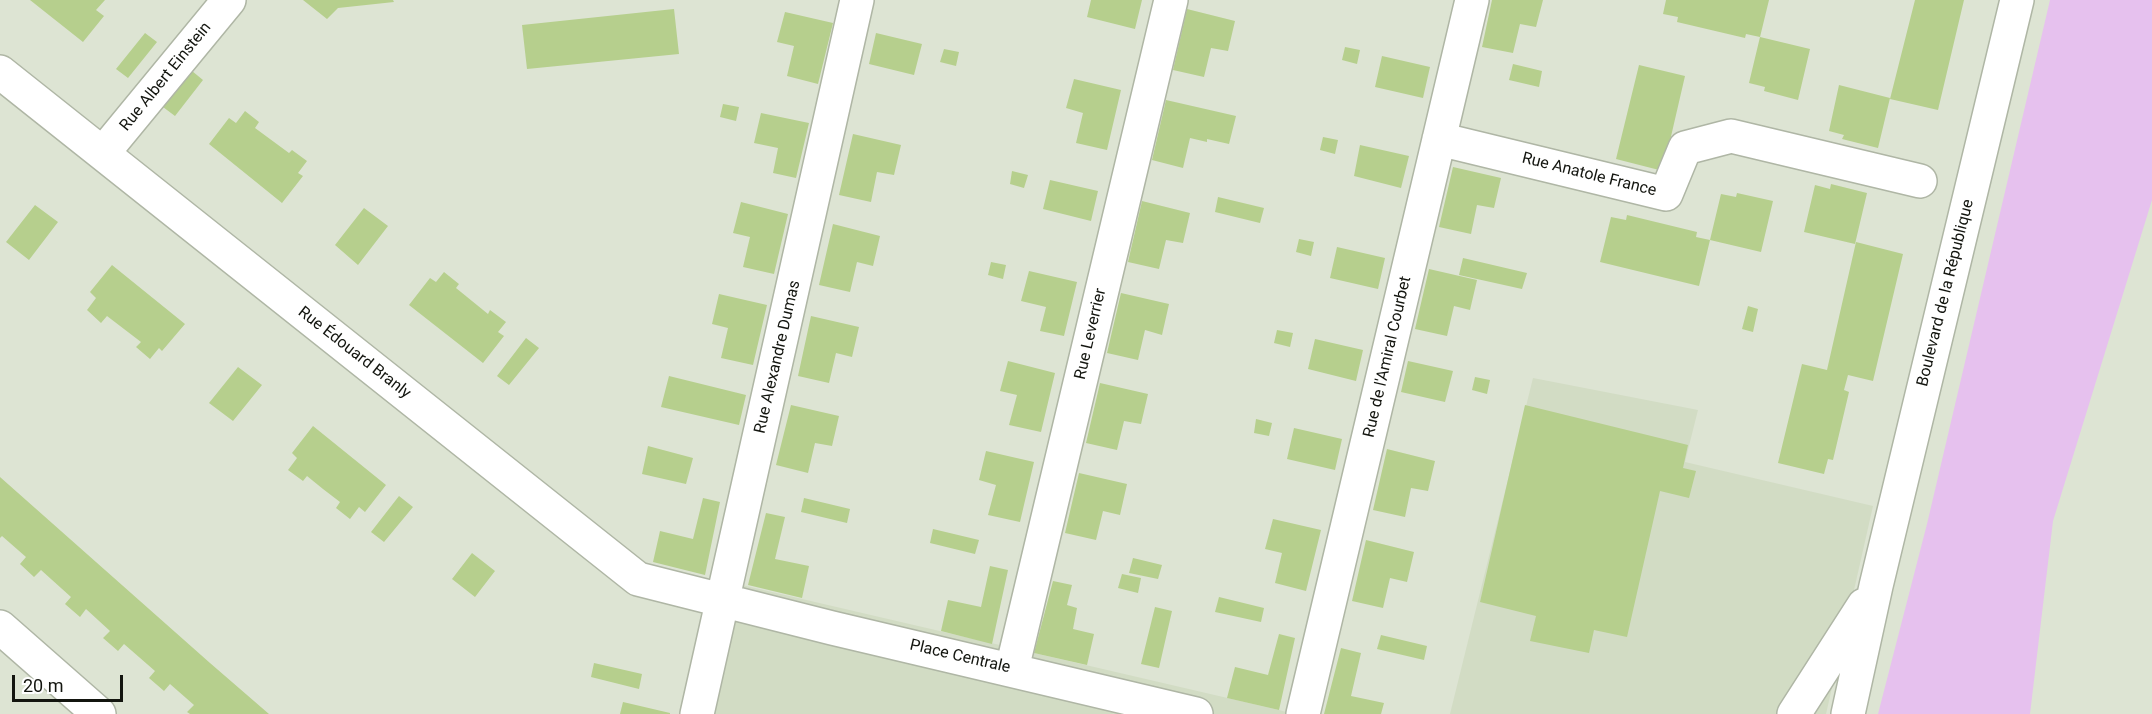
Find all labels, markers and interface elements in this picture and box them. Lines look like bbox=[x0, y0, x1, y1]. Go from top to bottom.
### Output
street label: Rue Albert Einstein bbox=[116, 19, 216, 135]
street label: Rue Anatole France bbox=[1520, 149, 1658, 201]
street label: Boulevard de la République bbox=[1913, 197, 1979, 389]
street label: Rue de l'Amiral Courbet bbox=[1360, 275, 1416, 439]
street label: Rue Alexandre Dumas bbox=[751, 279, 805, 435]
street label: Rue Leverrier bbox=[1071, 287, 1111, 381]
street label: Rue Édouard Branly bbox=[294, 303, 414, 403]
street label: Place Centrale bbox=[908, 636, 1012, 678]
scale bar bbox=[15, 663, 126, 701]
text: 20 m bbox=[23, 675, 63, 696]

